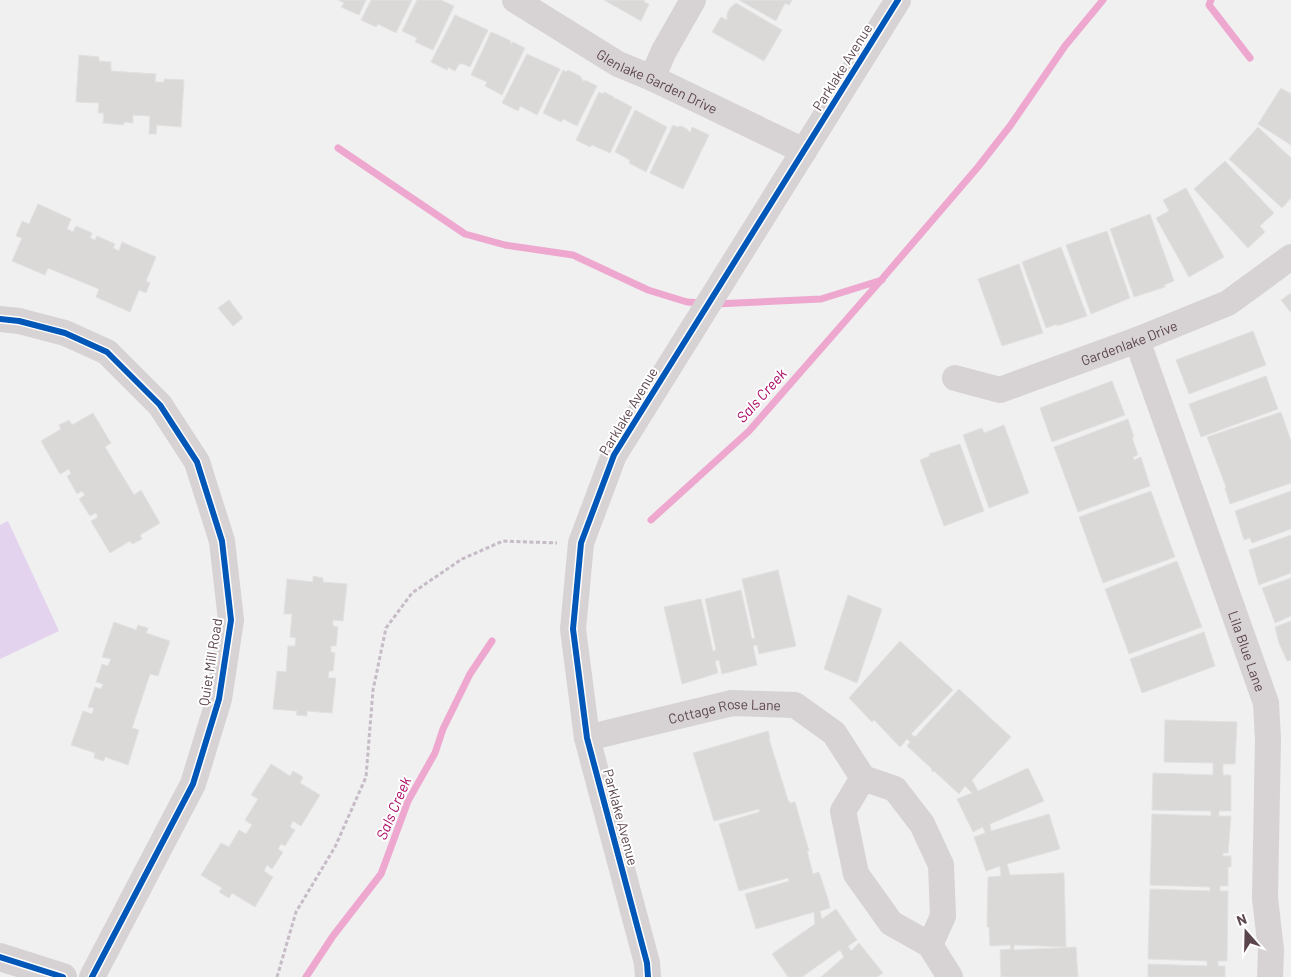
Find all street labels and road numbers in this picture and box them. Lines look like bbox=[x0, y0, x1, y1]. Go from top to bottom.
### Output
street label: Parklake Avenue bbox=[808, 20, 876, 114]
street label: Glenlake Garden Drive bbox=[594, 45, 720, 117]
street label: Gardenlake Drive bbox=[1078, 316, 1180, 368]
street label: Parklake Avenue bbox=[595, 364, 661, 458]
street label: Lila Blue Lane bbox=[1225, 608, 1270, 694]
street label: Quiet Mill Road bbox=[195, 617, 225, 707]
street label: Cottage Rose Lane bbox=[666, 694, 781, 727]
street label: Parklake Avenue bbox=[600, 767, 642, 867]

